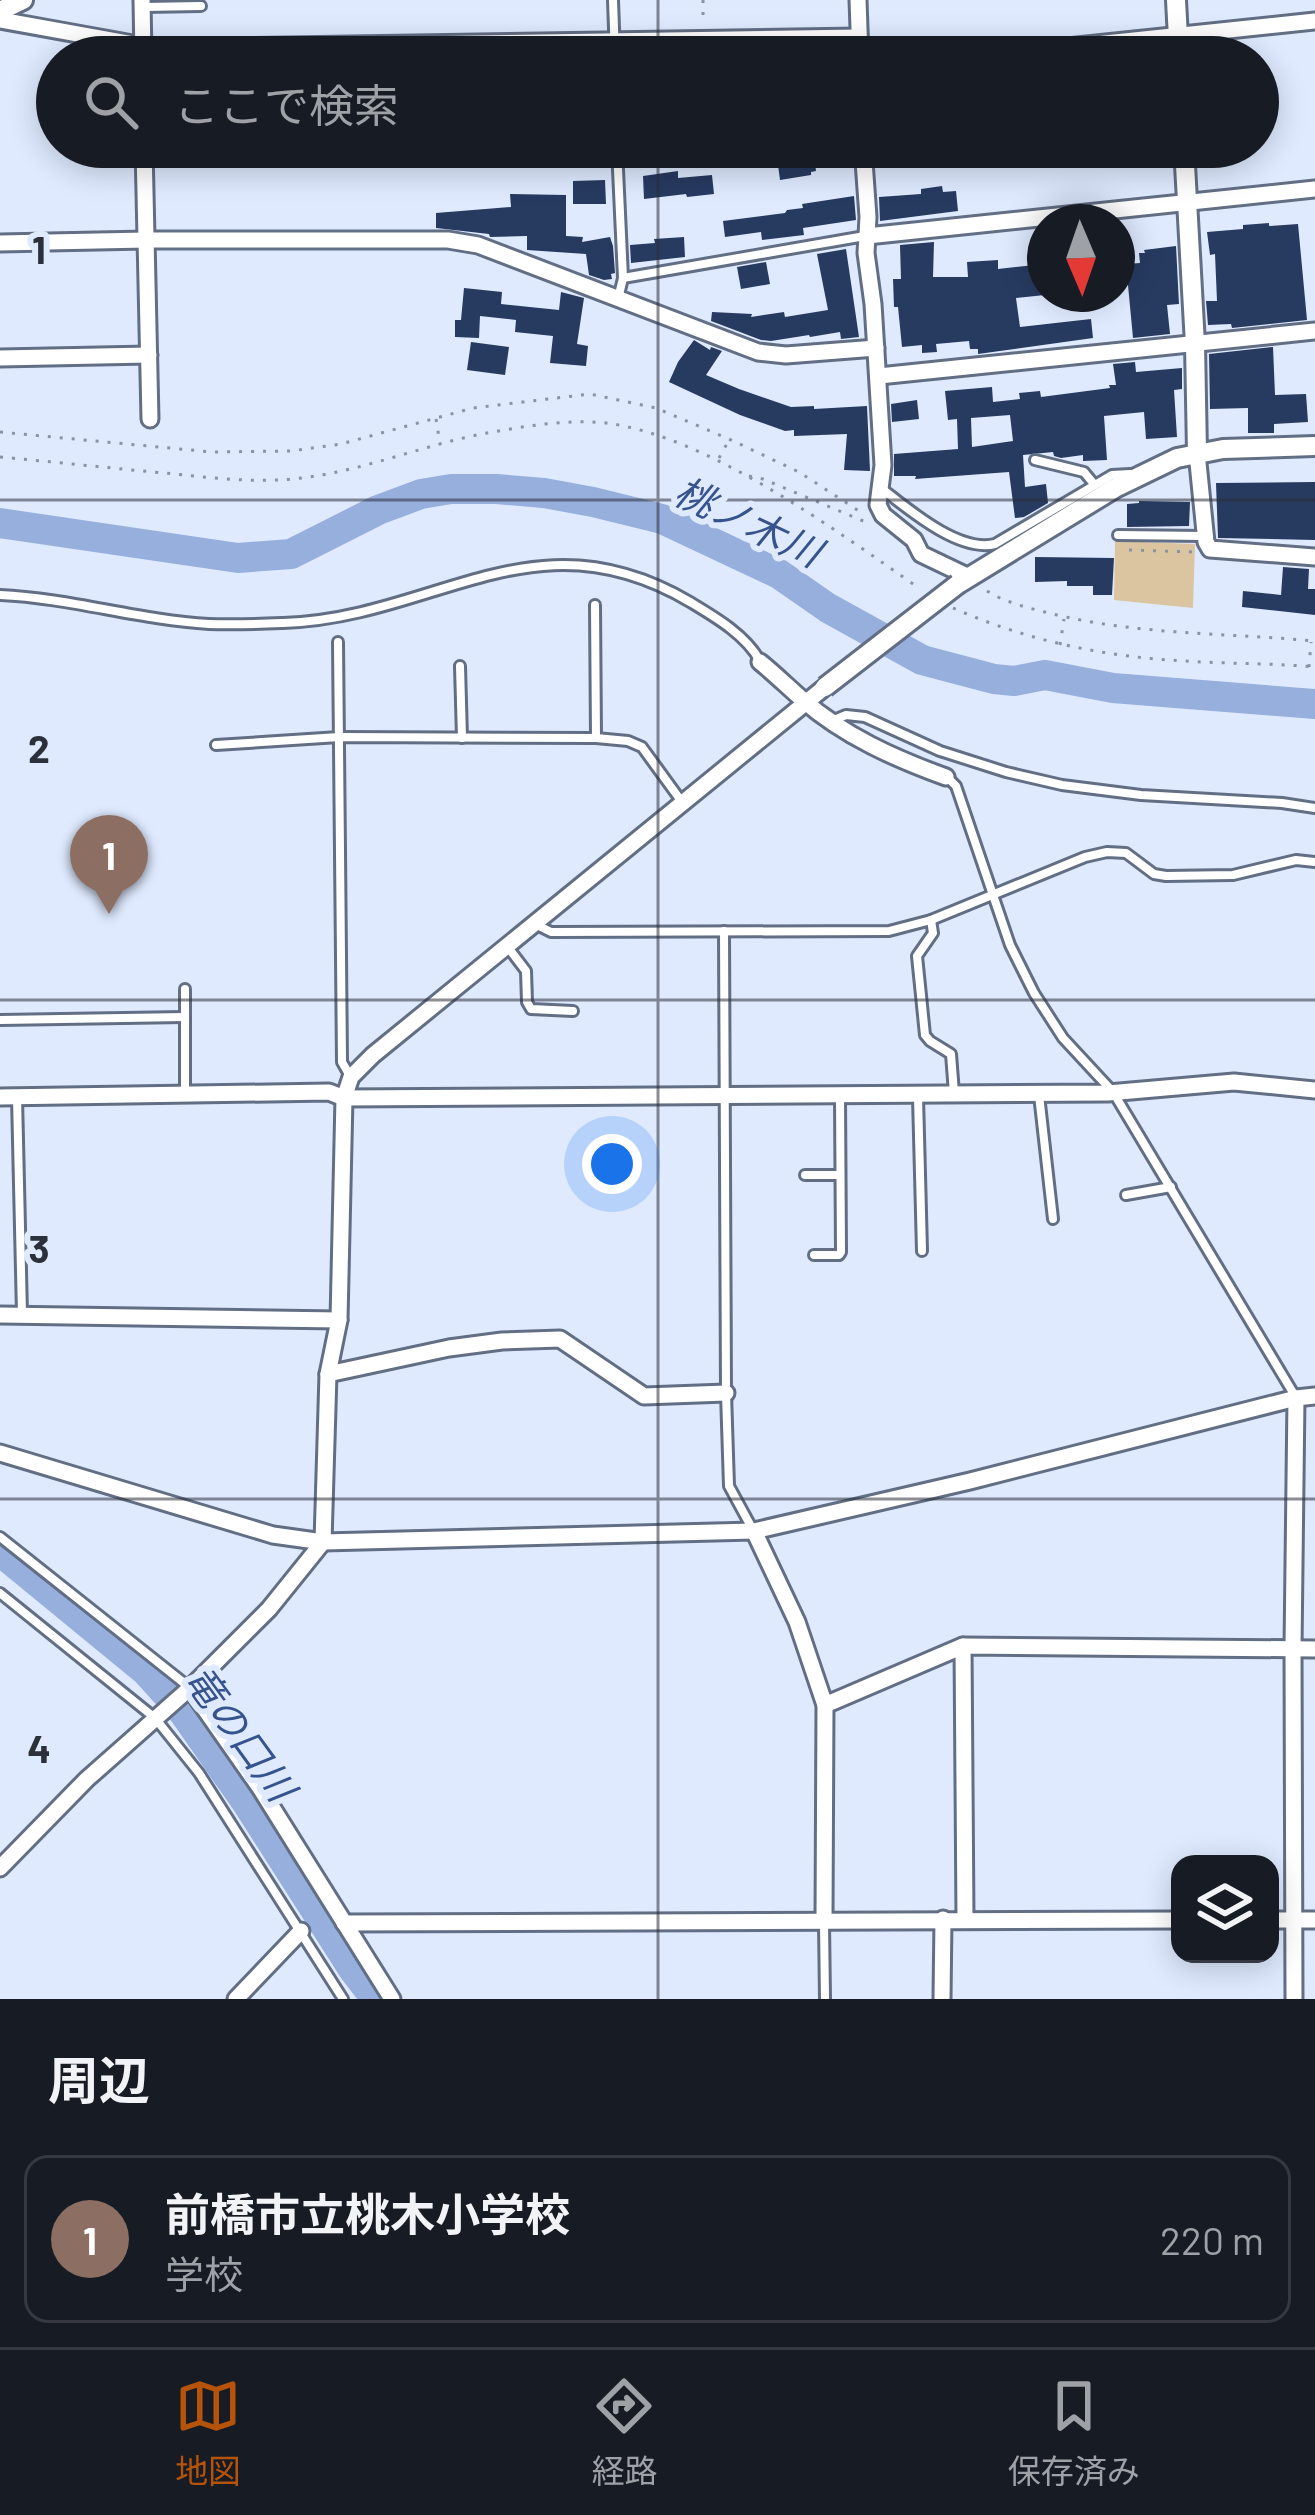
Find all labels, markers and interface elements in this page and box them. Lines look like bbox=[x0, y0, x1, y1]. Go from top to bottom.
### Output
search box bbox=[36, 36, 1279, 168]
icon: search bbox=[78, 69, 144, 135]
text: ここで検索 bbox=[174, 77, 399, 131]
north arrow bbox=[1027, 204, 1135, 312]
text: 1 bbox=[32, 225, 46, 272]
water label: 桃ノ木川 bbox=[668, 466, 833, 577]
text: 2 bbox=[28, 724, 50, 771]
pin: 1 bbox=[70, 815, 148, 914]
your location bbox=[582, 1134, 642, 1194]
text: 3 bbox=[28, 1224, 50, 1271]
water label: 竜の口川 bbox=[176, 1655, 308, 1812]
text: 4 bbox=[27, 1724, 51, 1771]
map controls bbox=[1171, 1855, 1279, 1963]
button: layers bbox=[1171, 1855, 1279, 1963]
text: 周辺 bbox=[48, 2048, 150, 2109]
text: 前橋市立桃木小学校 bbox=[165, 2186, 570, 2240]
text: 1 bbox=[83, 2216, 97, 2263]
text: 220 m bbox=[1160, 2216, 1264, 2263]
text: 学校 bbox=[165, 2250, 243, 2297]
tab: 地図 bbox=[175, 2373, 241, 2493]
tab: 経路 bbox=[591, 2373, 657, 2493]
tab: 保存済み bbox=[1008, 2373, 1140, 2493]

